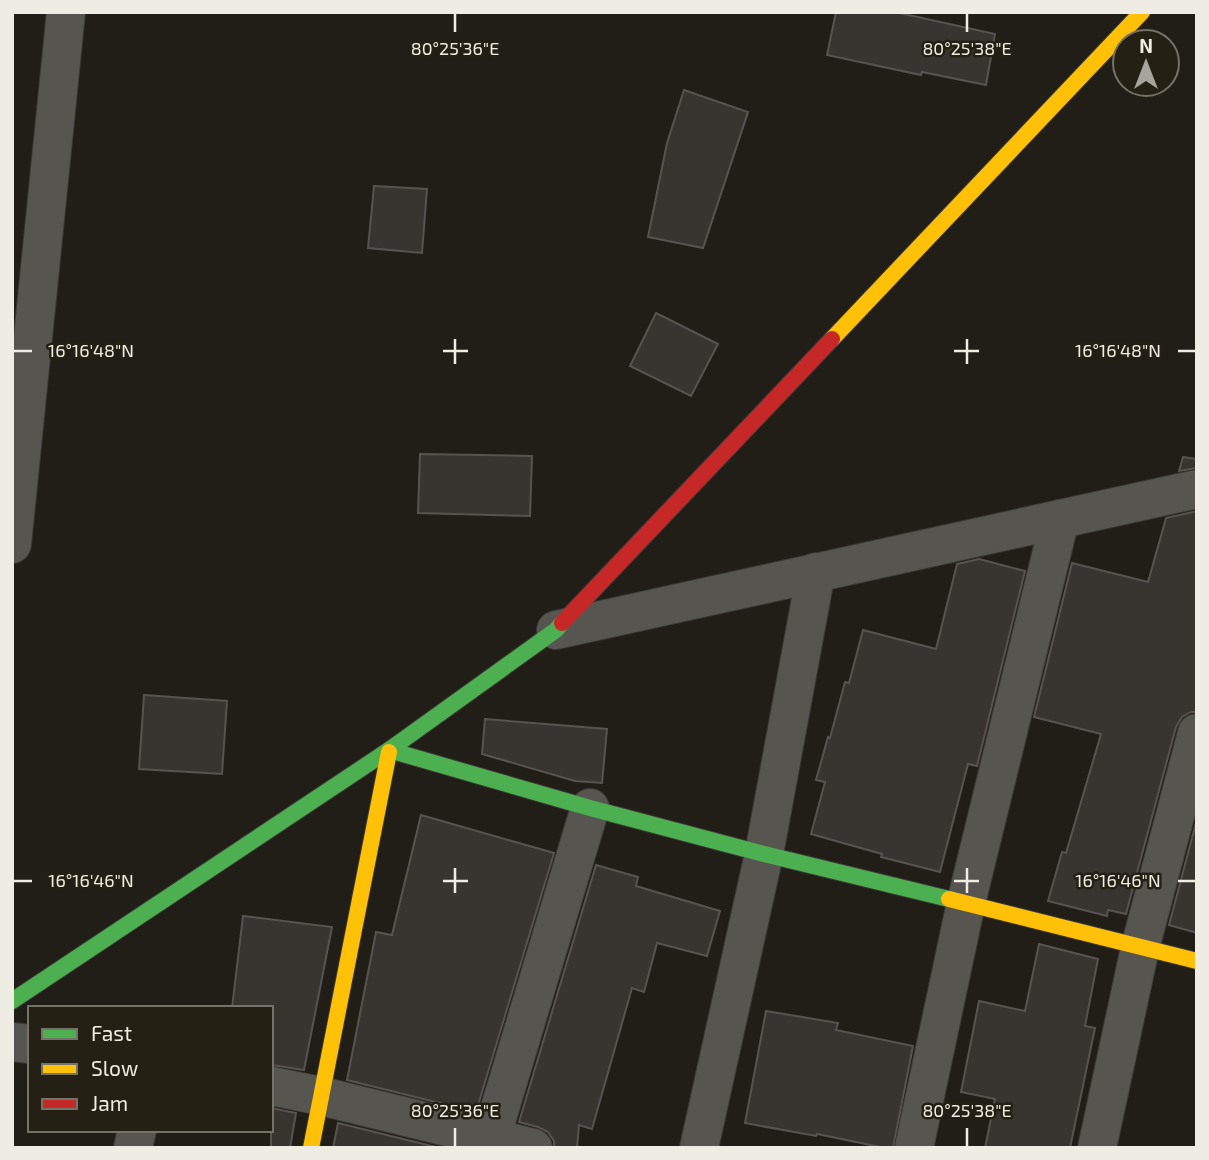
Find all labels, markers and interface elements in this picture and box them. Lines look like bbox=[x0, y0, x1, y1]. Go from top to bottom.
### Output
north arrow bbox=[1111, 28, 1181, 98]
text: N bbox=[1139, 34, 1153, 57]
text: 80°25'36"E bbox=[411, 37, 499, 59]
text: 80°25'38"E bbox=[922, 37, 1012, 59]
text: 16°16'48"N bbox=[48, 339, 134, 361]
text: 16°16'48"N bbox=[1075, 339, 1161, 361]
text: 16°16'46"N bbox=[48, 869, 134, 891]
text: 16°16'46"N bbox=[1075, 869, 1161, 891]
legend bbox=[28, 1006, 273, 1132]
text: Fast bbox=[91, 1020, 132, 1045]
text: Slow bbox=[91, 1055, 138, 1080]
text: Jam bbox=[91, 1090, 128, 1115]
text: 80°25'36"E bbox=[411, 1099, 499, 1121]
text: 80°25'38"E bbox=[922, 1099, 1012, 1121]

